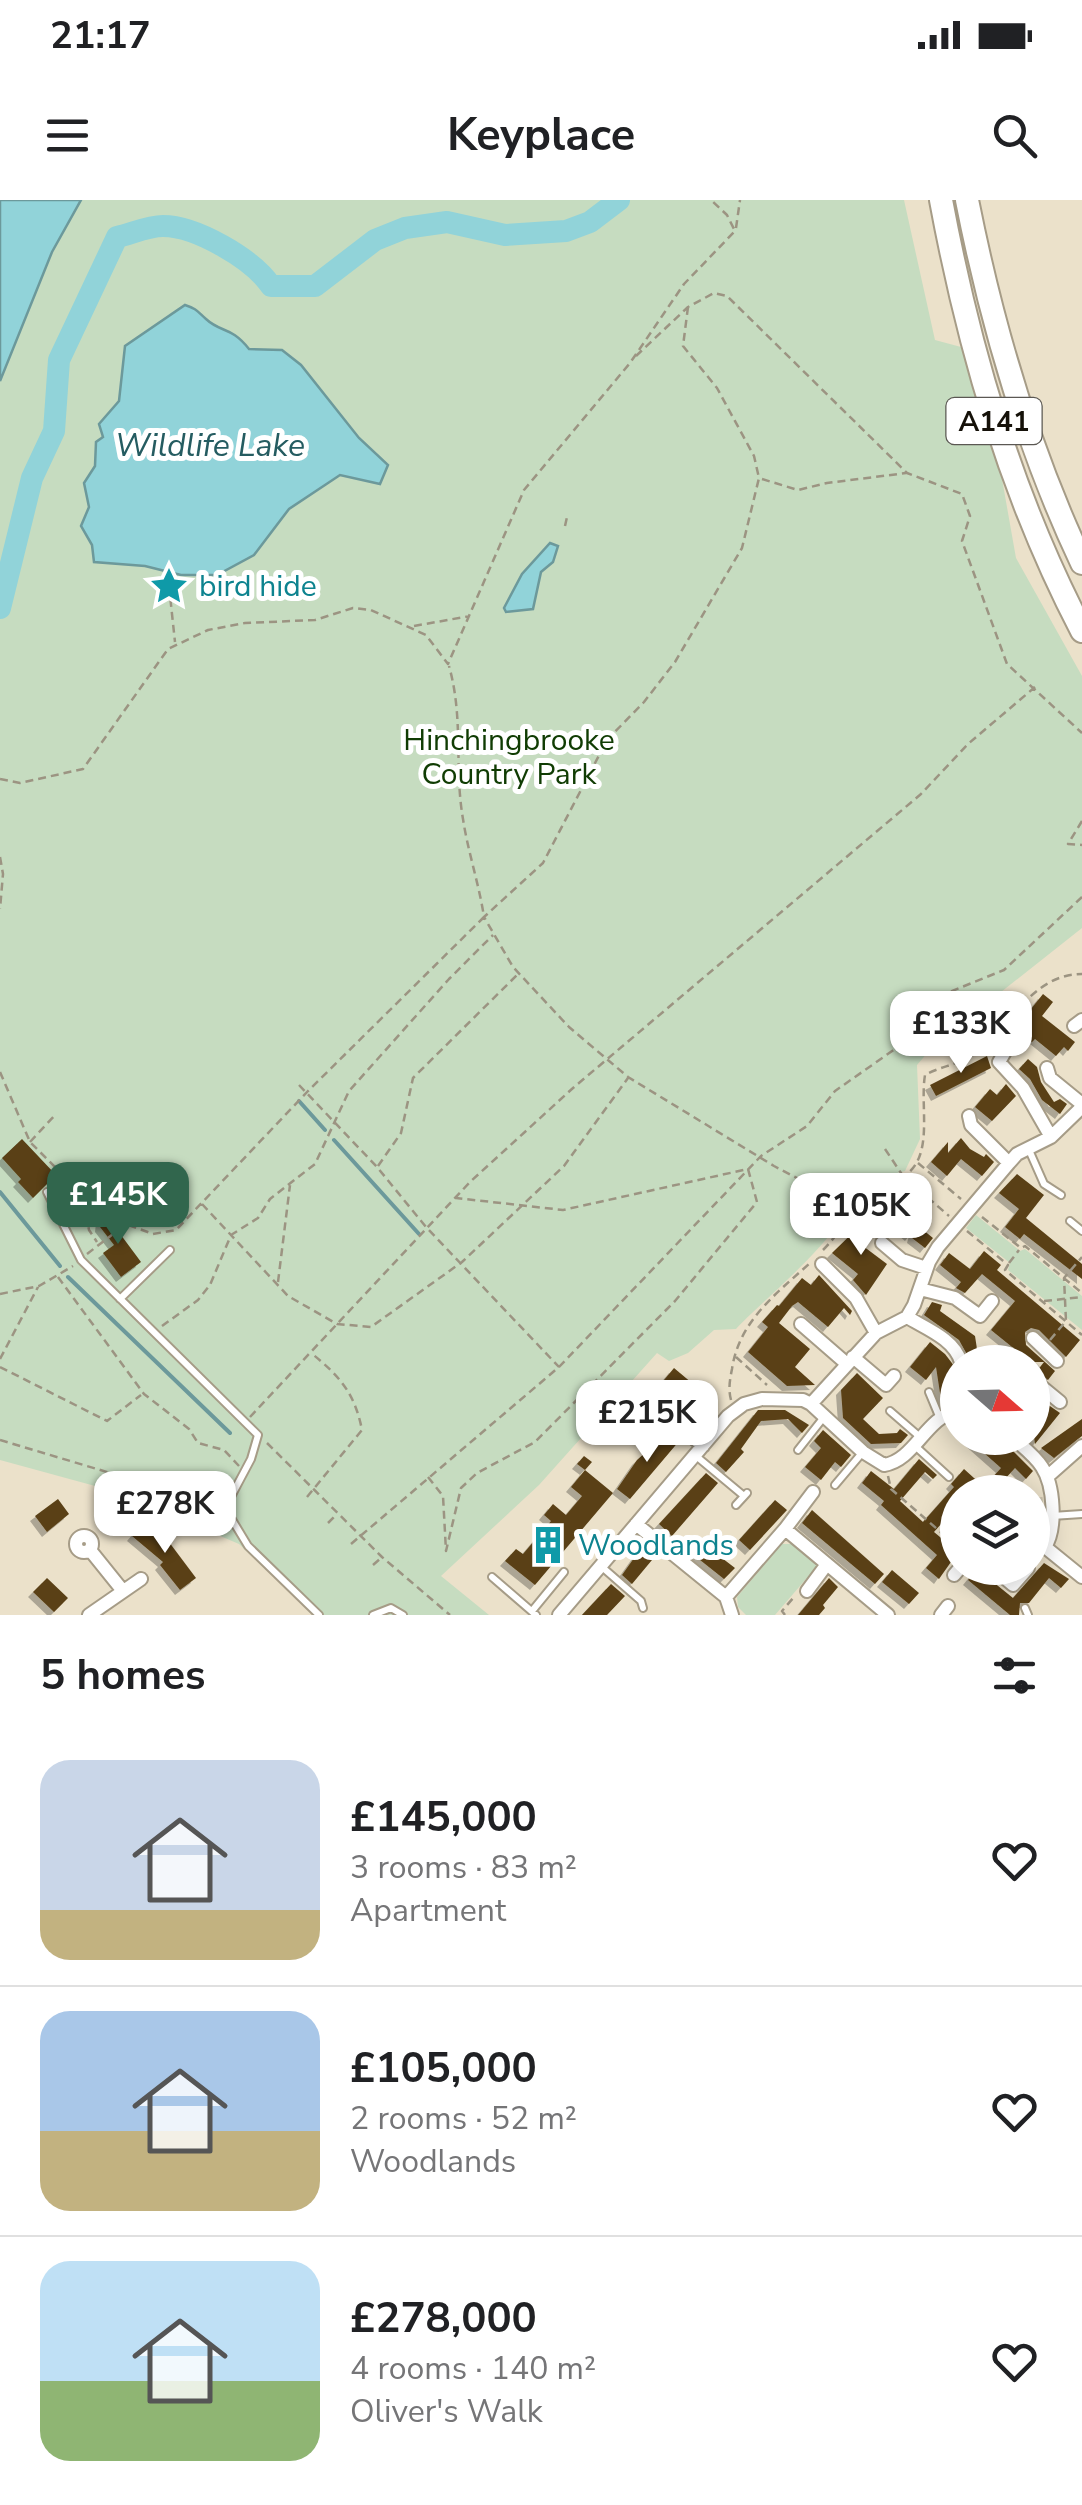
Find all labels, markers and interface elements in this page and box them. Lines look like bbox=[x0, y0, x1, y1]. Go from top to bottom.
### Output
text: 21:17 bbox=[50, 10, 151, 61]
text: Keyplace bbox=[447, 105, 635, 166]
icon: menu bbox=[40, 108, 95, 163]
icon: search bbox=[987, 108, 1042, 163]
road number: A141 bbox=[946, 398, 1042, 444]
water label: Wildlife Lake bbox=[115, 424, 305, 467]
place icon: bird hide bbox=[148, 565, 190, 607]
place label: bird hide bbox=[199, 566, 317, 607]
park label: Hinchingbrooke Country Park bbox=[403, 720, 615, 795]
pin: £133K bbox=[891, 991, 1031, 1076]
text: £133K bbox=[912, 1002, 1010, 1045]
pin: £145K bbox=[48, 1162, 188, 1247]
text: £145K bbox=[69, 1173, 167, 1216]
pin: £105K bbox=[791, 1173, 931, 1258]
text: £105K bbox=[812, 1184, 910, 1227]
north arrow bbox=[940, 1345, 1050, 1455]
map controls bbox=[940, 1345, 1050, 1585]
pin: £215K bbox=[577, 1380, 717, 1465]
text: £215K bbox=[598, 1391, 696, 1434]
pin: £278K bbox=[95, 1471, 235, 1556]
button: layers bbox=[940, 1475, 1050, 1585]
text: £278K bbox=[116, 1482, 214, 1525]
building icon: Woodlands bbox=[527, 1524, 569, 1566]
place label: Woodlands bbox=[578, 1525, 734, 1566]
text: 5 homes bbox=[40, 1647, 205, 1704]
icon: filters bbox=[987, 1648, 1042, 1703]
text: £145,000 bbox=[350, 1789, 537, 1846]
icon: home bbox=[120, 1800, 240, 1920]
icon: heart bbox=[987, 1833, 1042, 1888]
text: 3 rooms · 83 m² bbox=[350, 1846, 577, 1889]
text: Apartment bbox=[350, 1889, 506, 1932]
text: £105,000 bbox=[350, 2040, 537, 2097]
icon: home bbox=[120, 2051, 240, 2171]
icon: heart bbox=[987, 2084, 1042, 2139]
text: 2 rooms · 52 m² bbox=[350, 2097, 577, 2140]
text: Woodlands bbox=[350, 2140, 516, 2183]
text: £278,000 bbox=[350, 2290, 537, 2347]
icon: home bbox=[120, 2301, 240, 2421]
icon: heart bbox=[987, 2334, 1042, 2389]
text: 4 rooms · 140 m² bbox=[350, 2347, 596, 2390]
text: Oliver's Walk bbox=[350, 2390, 543, 2433]

